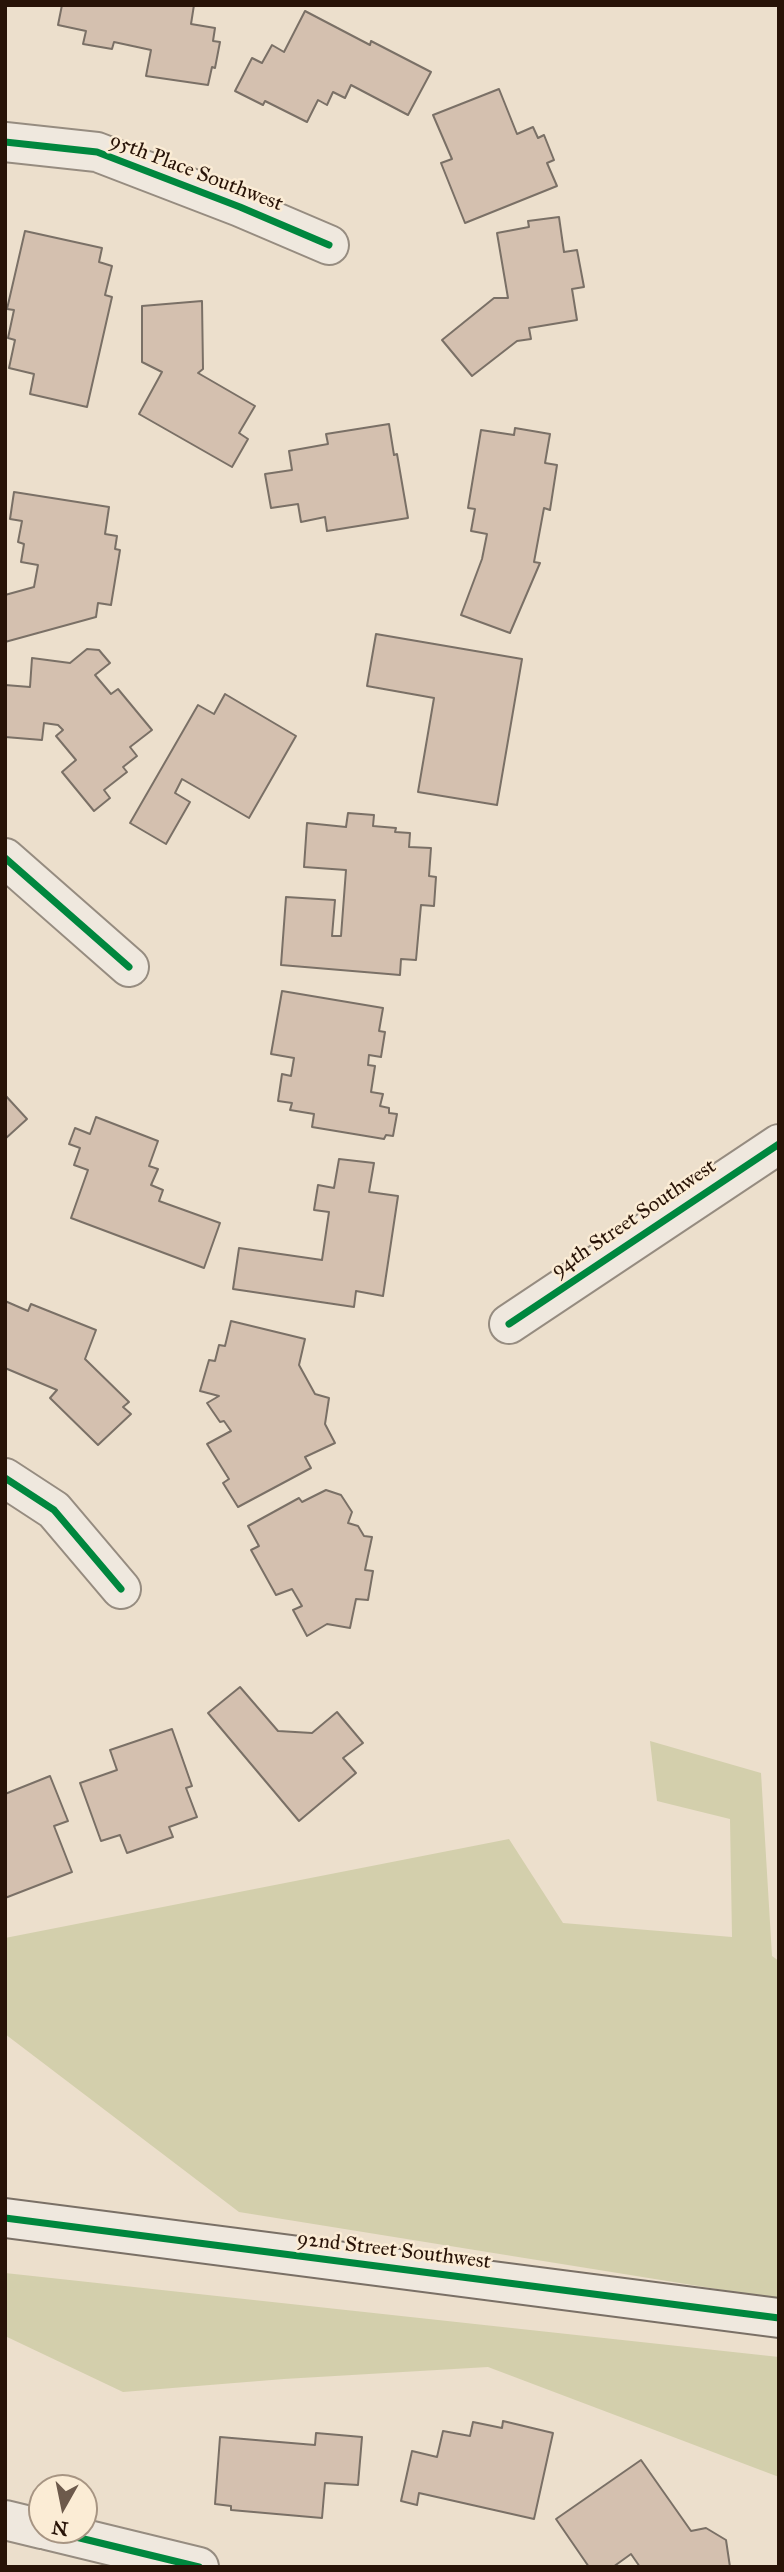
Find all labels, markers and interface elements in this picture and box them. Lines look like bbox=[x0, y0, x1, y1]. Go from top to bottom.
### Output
street label: 95th Place Southwest bbox=[106, 128, 286, 218]
street label: 94th Street Southwest bbox=[547, 1154, 721, 1284]
street label: 92nd Street Southwest bbox=[296, 2227, 492, 2275]
north arrow bbox=[28, 2474, 98, 2544]
text: N bbox=[50, 2516, 70, 2541]

